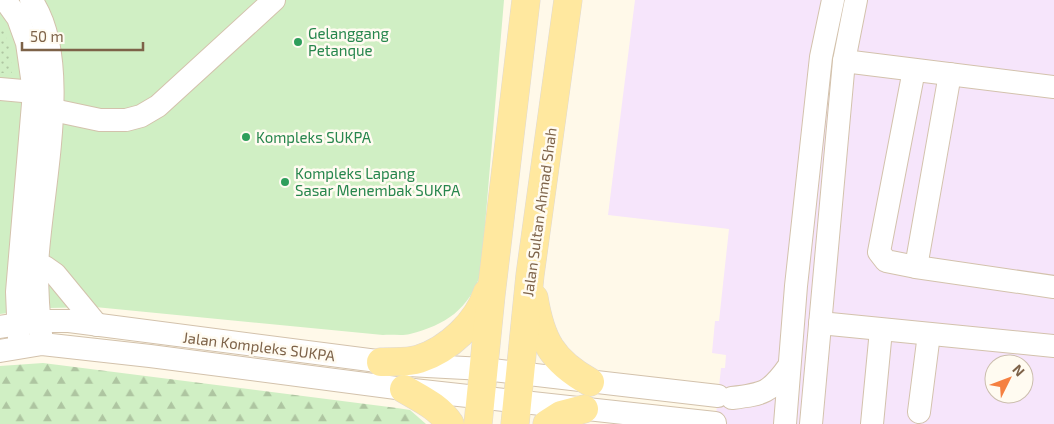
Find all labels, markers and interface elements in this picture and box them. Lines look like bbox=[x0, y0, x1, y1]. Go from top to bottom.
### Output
scale bar bbox=[22, 20, 144, 52]
place label: Gelanggang Petanque bbox=[308, 24, 389, 59]
text: 50 m bbox=[30, 27, 64, 45]
marker: Gelanggang Petanque bbox=[292, 36, 304, 48]
street label: Jalan Sultan Ahmad Shah bbox=[518, 126, 560, 298]
place label: Kompleks SUKPA bbox=[256, 128, 372, 146]
marker: Kompleks SUKPA bbox=[240, 131, 252, 143]
place label: Kompleks Lapang Sasar Menembak SUKPA bbox=[295, 164, 461, 199]
marker: Kompleks Lapang Sasar Menembak SUKPA bbox=[279, 176, 291, 188]
street label: Jalan Kompleks SUKPA bbox=[182, 328, 337, 364]
north arrow bbox=[984, 354, 1034, 404]
text: N bbox=[1009, 361, 1029, 379]

